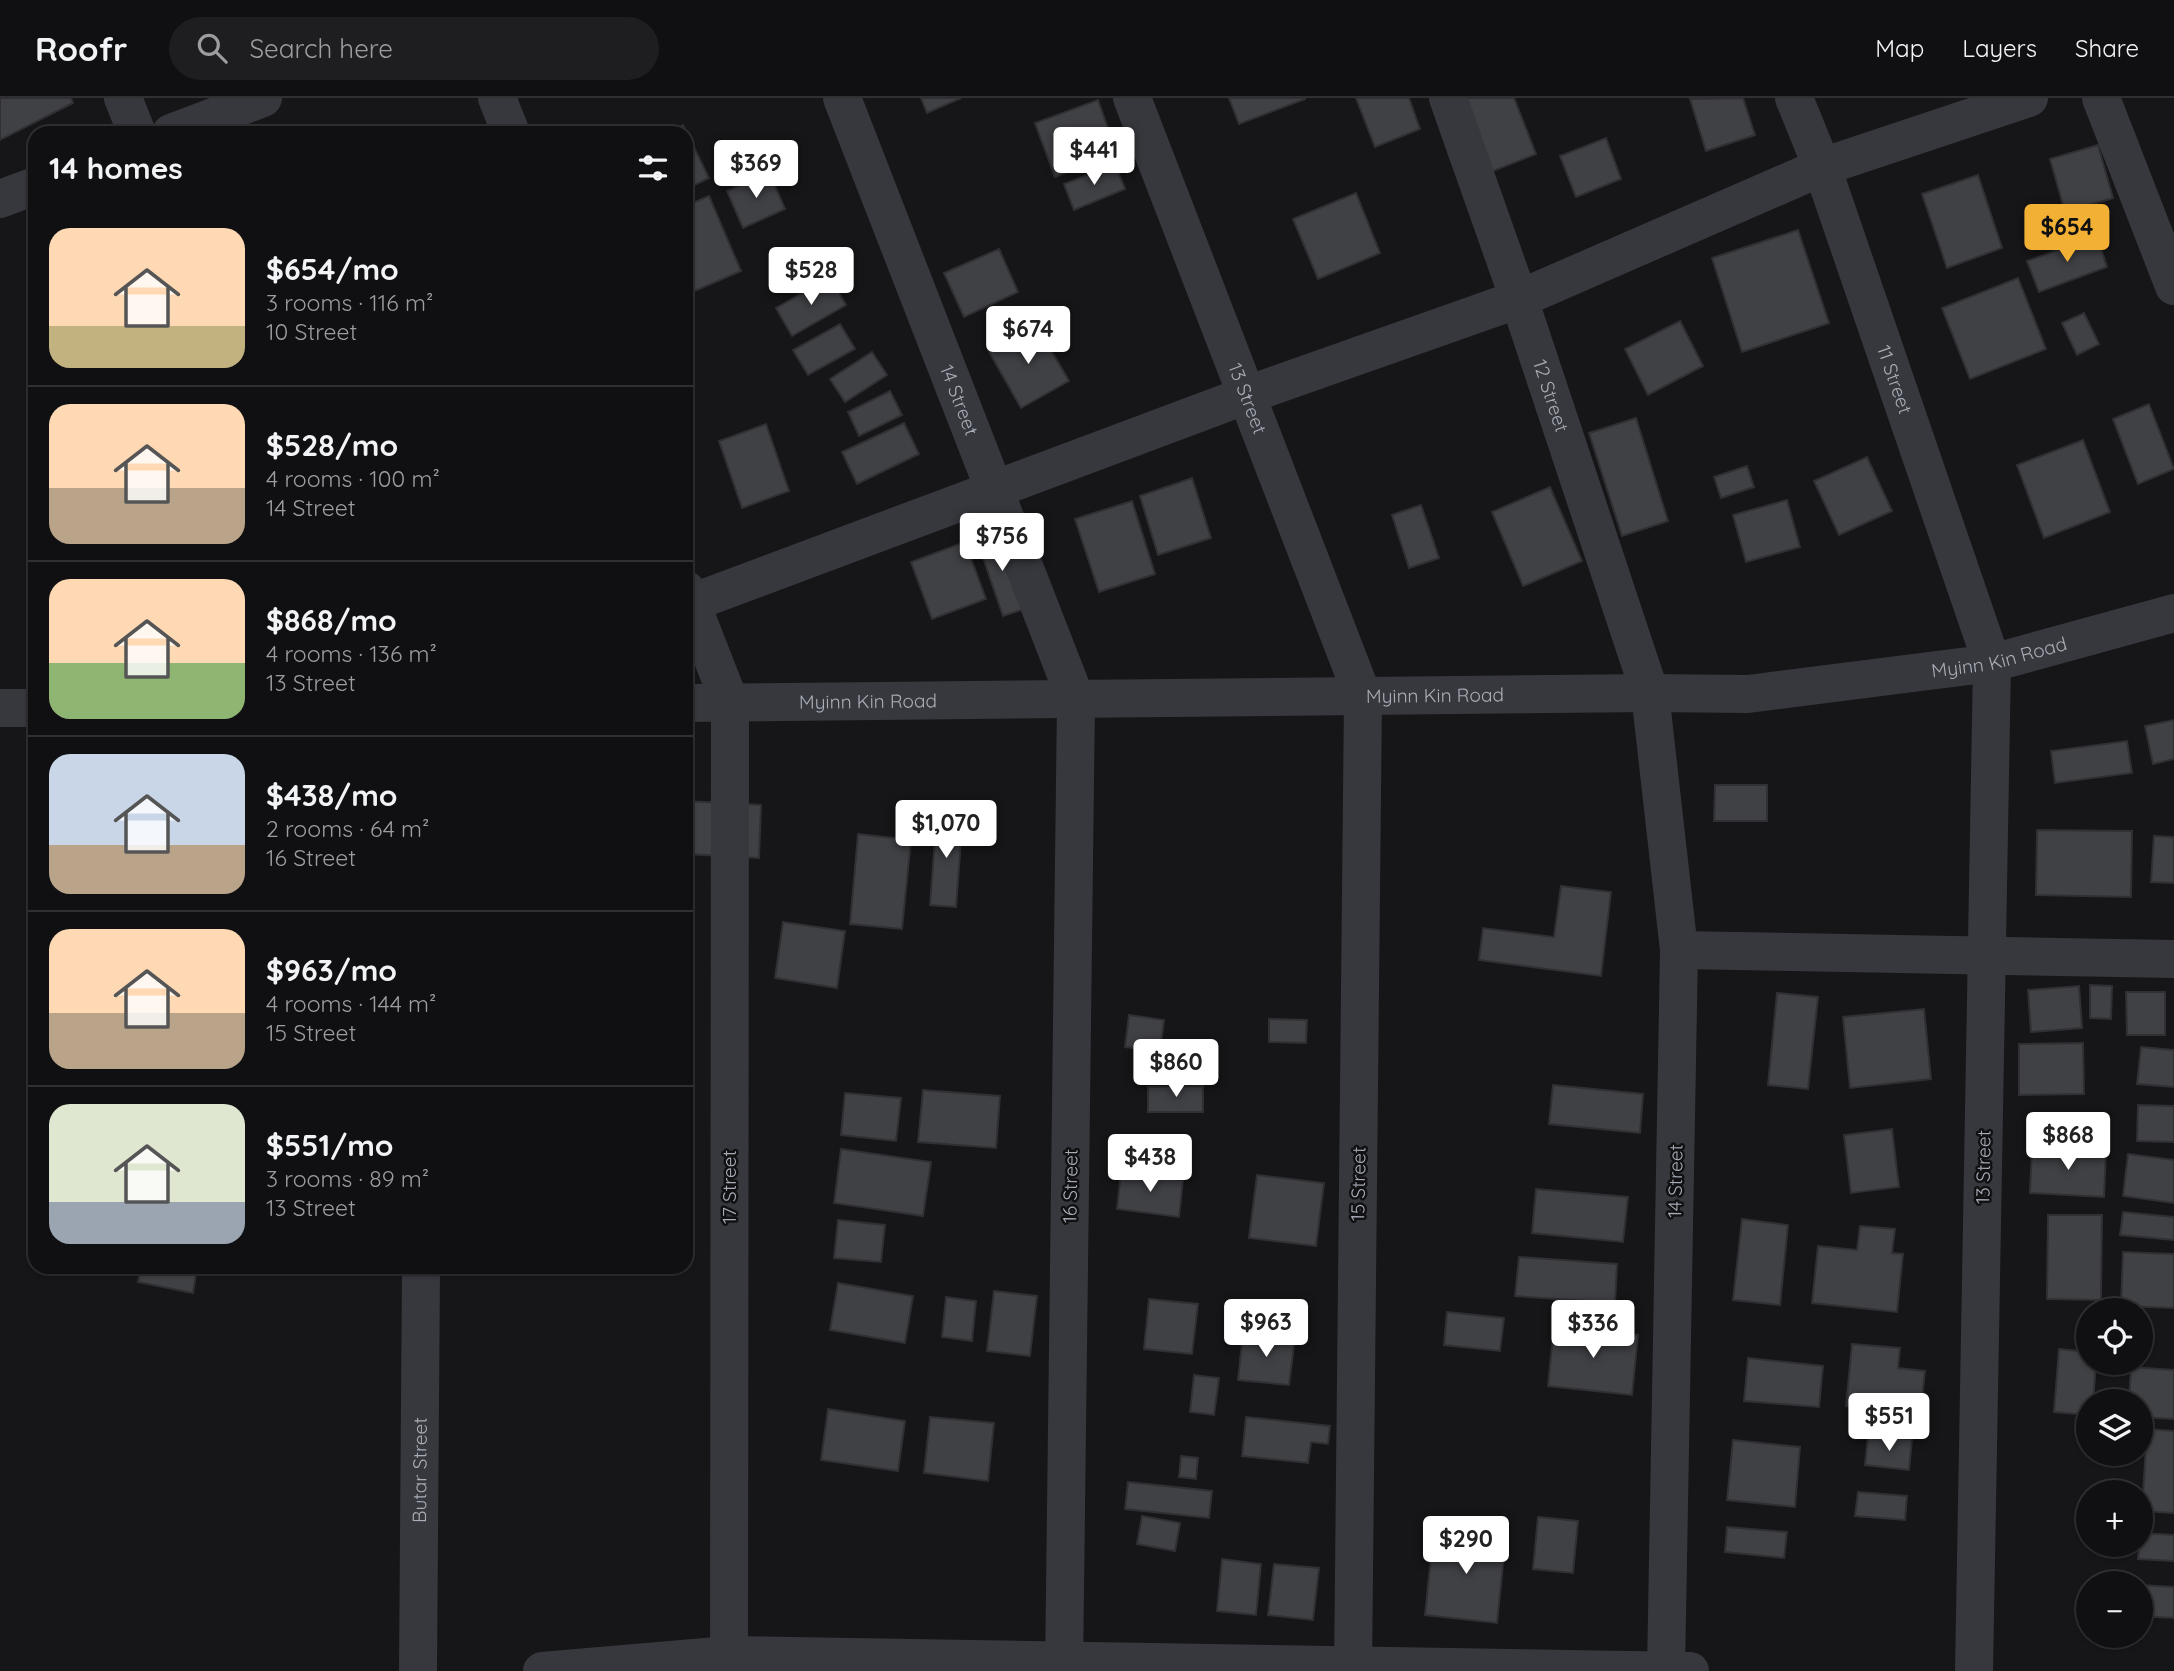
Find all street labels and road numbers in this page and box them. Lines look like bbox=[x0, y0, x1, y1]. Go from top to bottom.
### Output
street label: 11 Street bbox=[1872, 342, 1918, 417]
street label: 12 Street bbox=[1528, 356, 1574, 435]
street label: 13 Street bbox=[1223, 360, 1272, 437]
street label: 14 Street bbox=[935, 361, 984, 439]
street label: Myinn Kin Road bbox=[1930, 631, 2069, 683]
street label: Myinn Kin Road bbox=[1366, 683, 1504, 708]
street label: Myinn Kin Road bbox=[799, 688, 937, 714]
street label: 13 Street bbox=[1970, 1130, 1996, 1204]
street label: 14 Street bbox=[1662, 1144, 1688, 1218]
street label: 15 Street bbox=[1345, 1147, 1371, 1221]
street label: 16 Street bbox=[1057, 1149, 1083, 1223]
street label: 17 Street bbox=[717, 1150, 741, 1224]
street label: Butar Street bbox=[407, 1417, 432, 1523]

